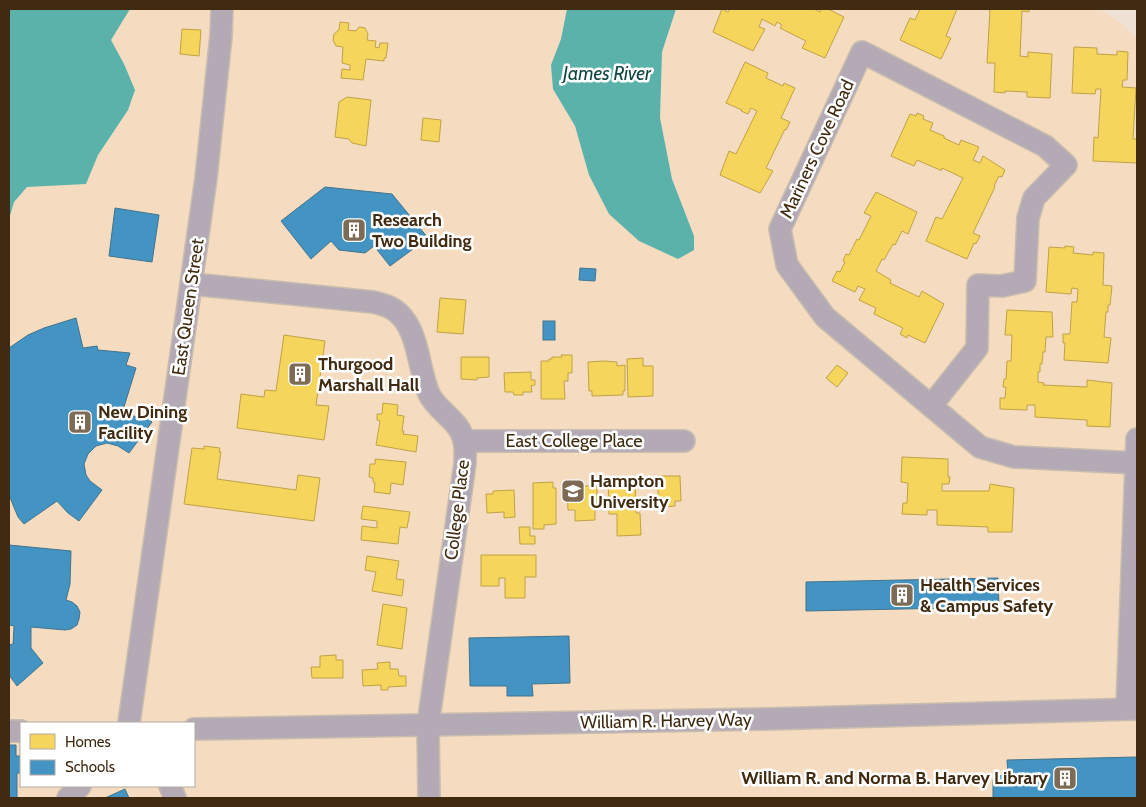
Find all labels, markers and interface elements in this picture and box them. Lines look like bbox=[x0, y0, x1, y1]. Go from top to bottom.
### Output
water label: James River bbox=[561, 62, 652, 85]
street label: Mariners Cove Road bbox=[775, 76, 859, 222]
place label: Research Two Building bbox=[372, 209, 472, 252]
building icon: Research Two Building bbox=[341, 217, 367, 243]
street label: East Queen Street bbox=[167, 237, 209, 377]
place label: Thurgood Marshall Hall bbox=[318, 353, 419, 396]
building icon: Thurgood Marshall Hall bbox=[287, 361, 313, 387]
place label: New Dining Facility bbox=[98, 401, 187, 444]
building icon: New Dining Facility bbox=[67, 409, 93, 435]
street label: East College Place bbox=[505, 430, 643, 452]
street label: College Place bbox=[440, 459, 474, 561]
place label: Hampton University bbox=[590, 470, 669, 513]
school or university icon: Hampton University bbox=[560, 478, 586, 504]
place label: Health Services & Campus Safety bbox=[920, 574, 1054, 617]
building icon: Health Services & Campus Safety bbox=[889, 582, 915, 608]
street label: William R. Harvey Way bbox=[580, 709, 752, 733]
legend bbox=[20, 722, 195, 787]
text: Homes bbox=[65, 733, 111, 751]
text: Schools bbox=[65, 758, 115, 776]
building icon: William R. and Norma B. Harvey Library bbox=[1052, 765, 1078, 791]
place label: William R. and Norma B. Harvey Library bbox=[741, 767, 1048, 789]

